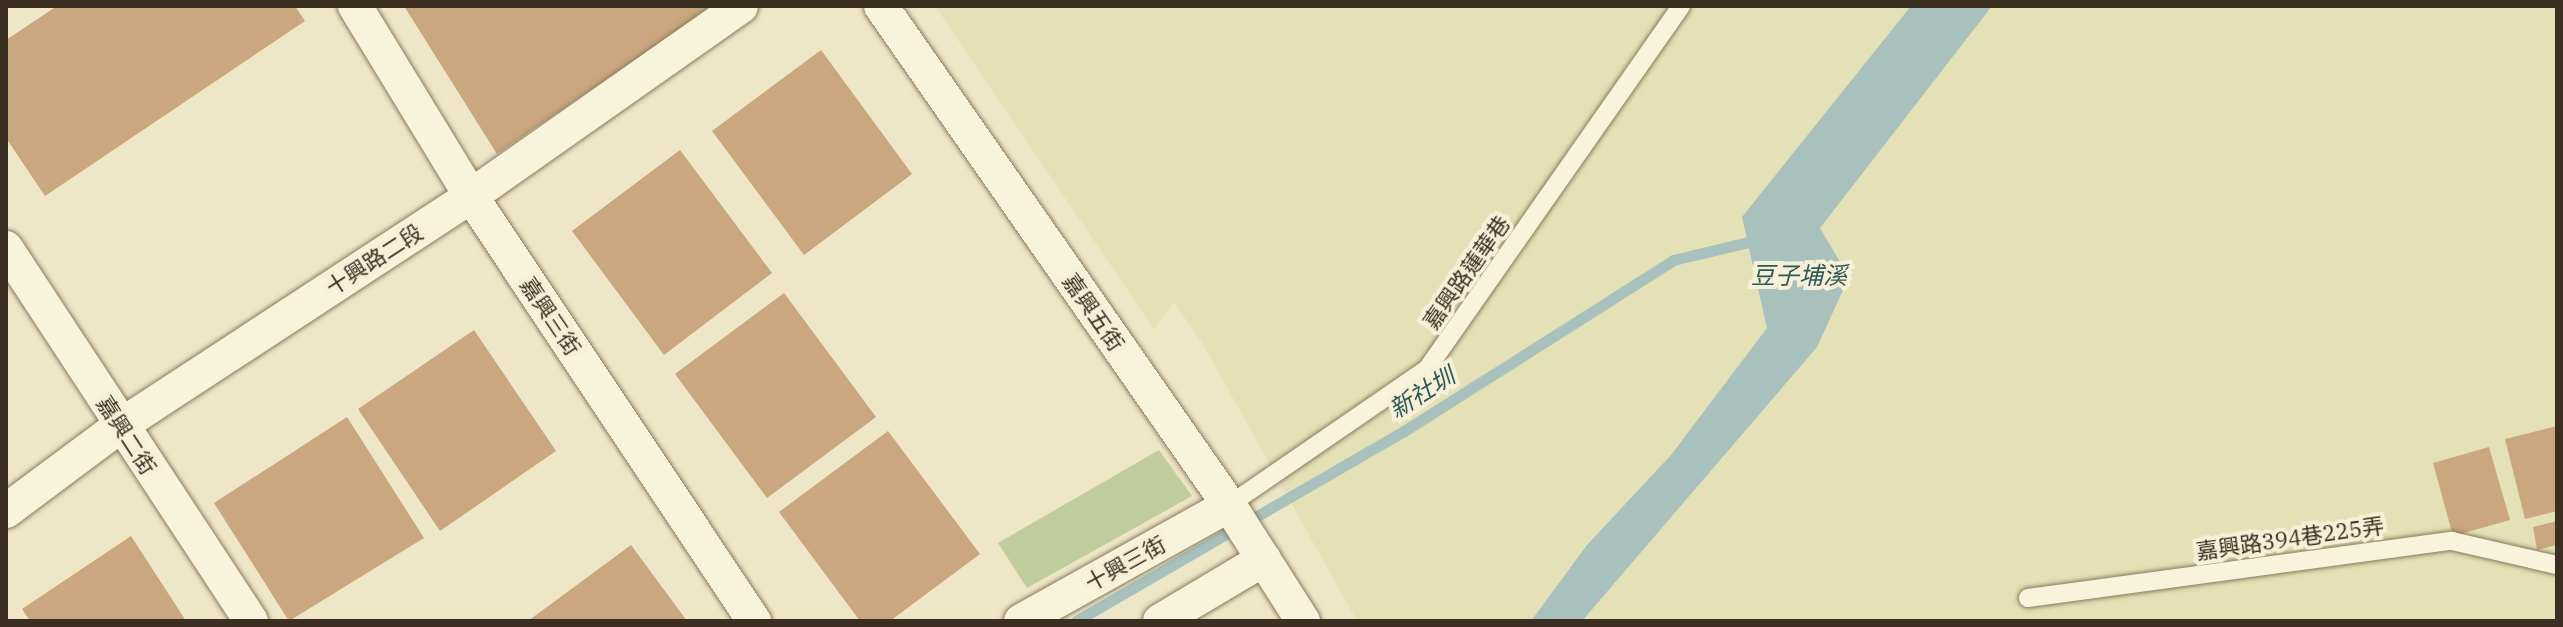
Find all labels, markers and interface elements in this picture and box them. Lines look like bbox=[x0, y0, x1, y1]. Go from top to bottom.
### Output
street label: 嘉興路蓮華巷 bbox=[1417, 210, 1515, 334]
street label: 十興路二段 bbox=[321, 218, 427, 300]
water label: 豆子埔溪 bbox=[1751, 262, 1847, 290]
street label: 嘉興五街 bbox=[1058, 268, 1130, 356]
street label: 嘉興三街 bbox=[515, 272, 587, 360]
water label: 新社圳 bbox=[1384, 362, 1460, 424]
street label: 嘉興二街 bbox=[92, 391, 162, 479]
street label: 嘉興路394巷225弄 bbox=[2194, 512, 2386, 564]
street label: 十興三街 bbox=[1080, 530, 1170, 596]

